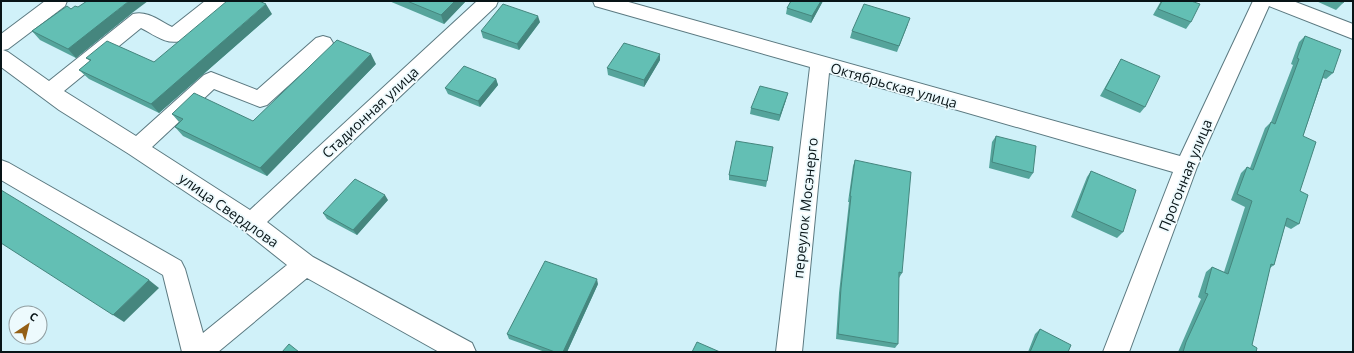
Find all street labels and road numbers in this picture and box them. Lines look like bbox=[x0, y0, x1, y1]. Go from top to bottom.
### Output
street label: Октябрьская улица bbox=[828, 58, 960, 112]
street label: Стадионная улица bbox=[317, 62, 423, 162]
street label: Прогонная улица bbox=[1154, 116, 1216, 234]
street label: переулок Мосэнерго bbox=[788, 137, 822, 279]
street label: улица Свердлова bbox=[175, 168, 283, 252]

